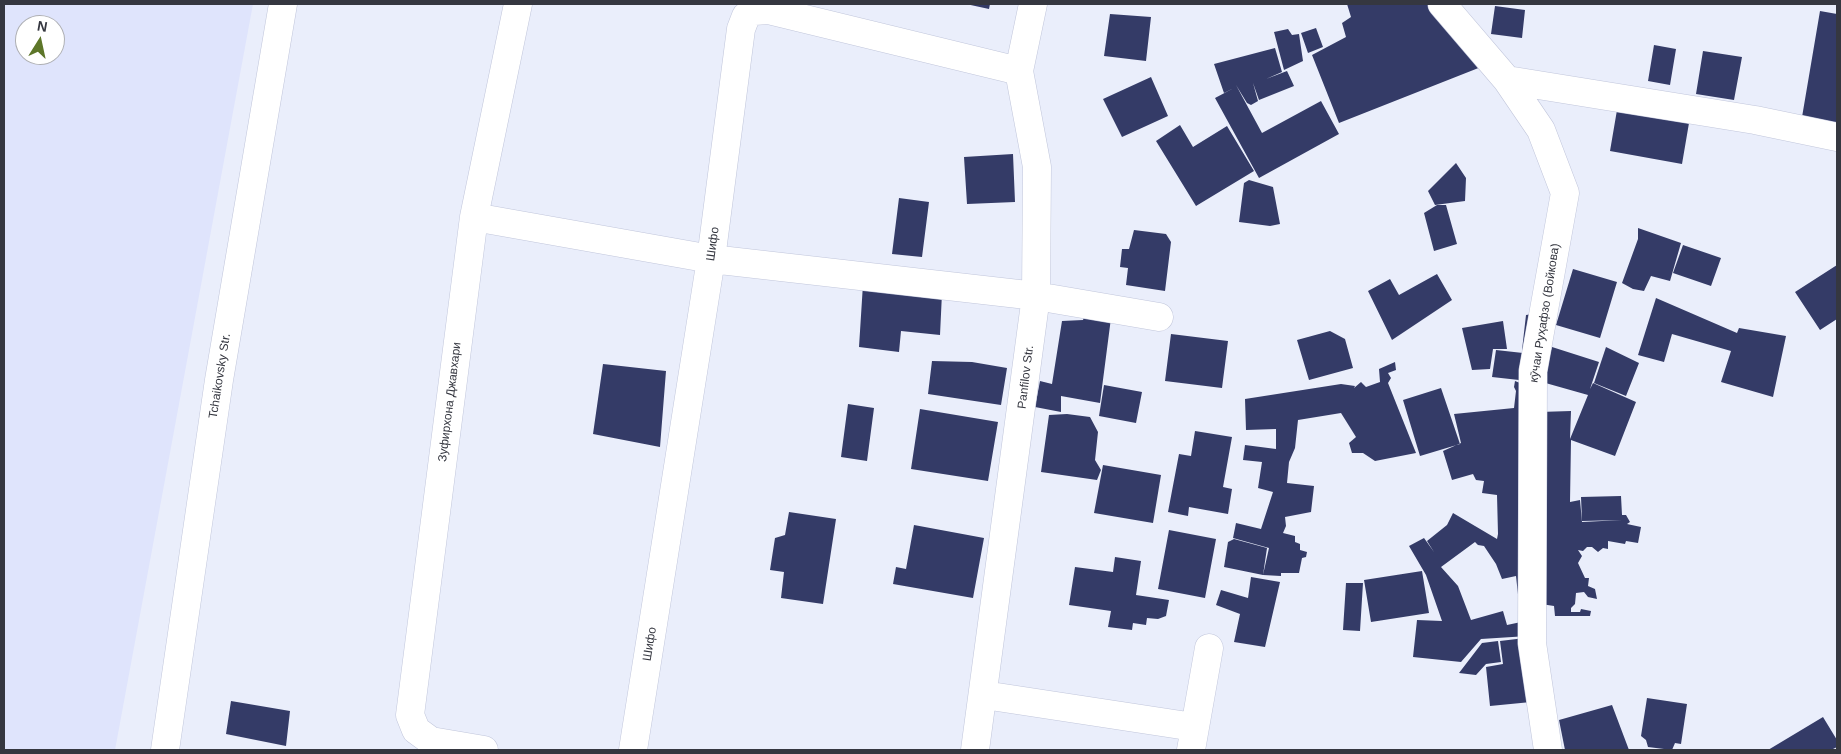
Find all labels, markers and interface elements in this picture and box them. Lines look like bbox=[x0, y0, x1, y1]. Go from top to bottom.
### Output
north arrow bbox=[15, 15, 65, 65]
text: N bbox=[36, 17, 49, 35]
street label: Шифо bbox=[703, 226, 723, 262]
street label: кӯчаи Руҳафзо (Войкова) bbox=[1527, 242, 1563, 384]
street label: Tchaikovsky Str. bbox=[206, 332, 234, 420]
street label: Зуфирхона Джавхари bbox=[436, 341, 464, 463]
street label: Panfilov Str. bbox=[1015, 344, 1037, 410]
street label: Шифо bbox=[640, 626, 660, 662]

